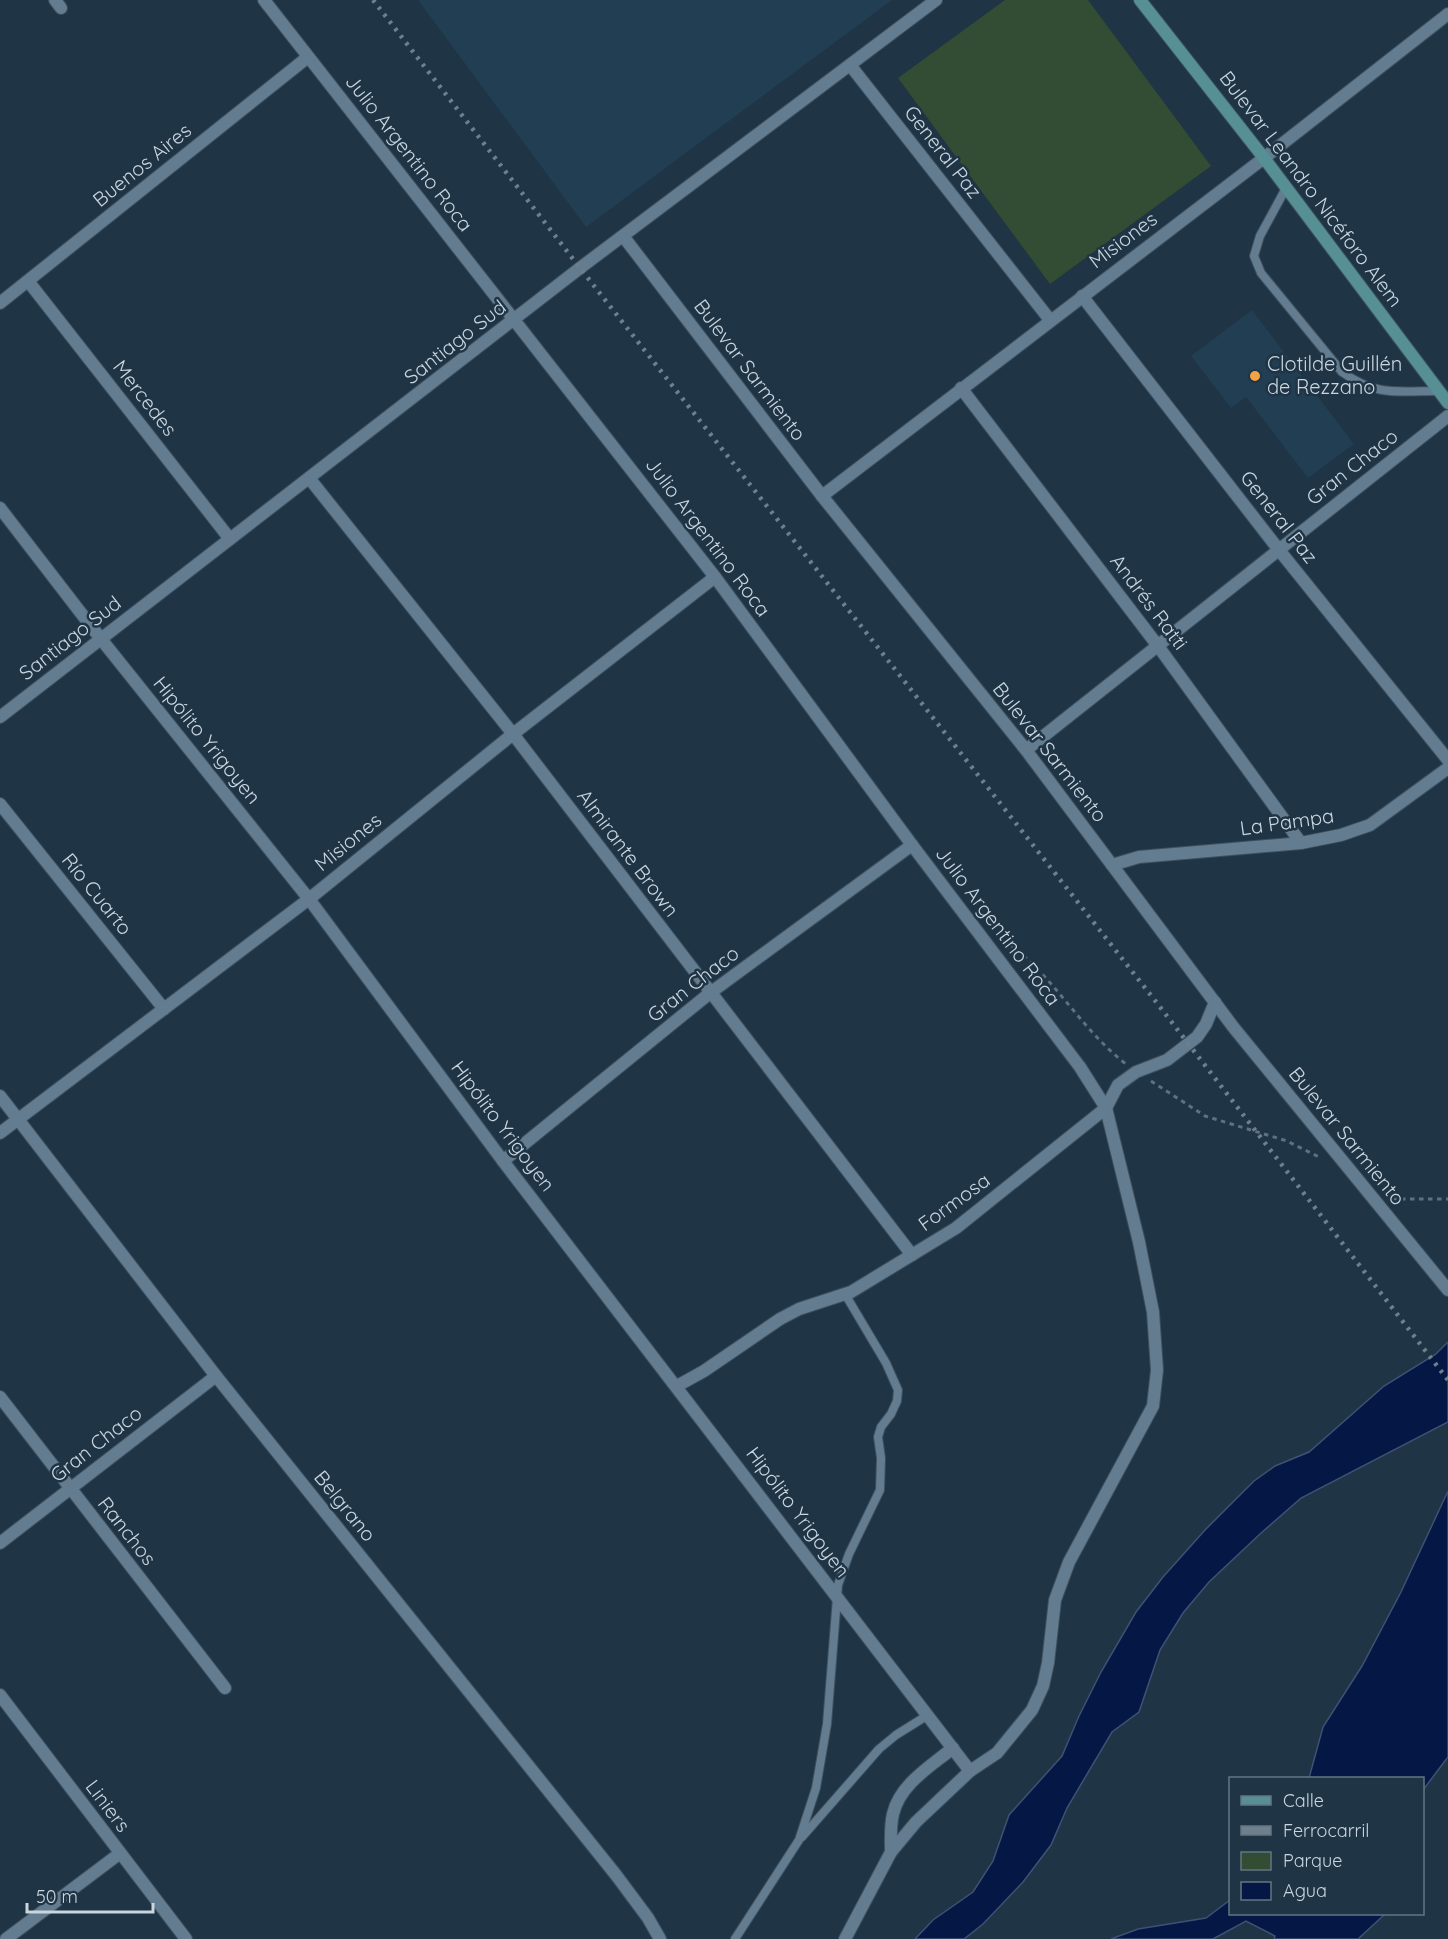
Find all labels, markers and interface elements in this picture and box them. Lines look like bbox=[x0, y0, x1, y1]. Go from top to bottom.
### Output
street label: Bulevar Leandro Nicéforo Alem bbox=[1214, 66, 1408, 312]
street label: Julio Argentino Roca bbox=[340, 69, 479, 236]
street label: General Paz bbox=[899, 100, 987, 203]
street label: Buenos Aires bbox=[87, 117, 196, 212]
street label: Misiones bbox=[1084, 206, 1162, 273]
street label: Santiago Sud bbox=[399, 294, 511, 389]
street label: Bulevar Sarmiento bbox=[689, 294, 812, 446]
place label: Clotilde Guillén de Rezzano bbox=[1267, 351, 1402, 399]
street label: Mercedes bbox=[108, 355, 183, 441]
marker: Clotilde Guillén de Rezzano bbox=[1248, 369, 1262, 383]
street label: Gran Chaco bbox=[1301, 423, 1403, 510]
street label: Julio Argentino Roca bbox=[640, 452, 776, 621]
street label: General Paz bbox=[1235, 465, 1323, 568]
street label: Andrés Ratti bbox=[1105, 549, 1194, 655]
street label: Santiago Sud bbox=[14, 590, 126, 685]
street label: Hipólito Yrigoyen bbox=[148, 671, 266, 809]
street label: Bulevar Sarmiento bbox=[988, 677, 1113, 827]
street label: Almirante Brown bbox=[572, 784, 685, 922]
street label: La Pampa bbox=[1238, 803, 1336, 840]
street label: Misiones bbox=[309, 807, 386, 876]
street label: Julio Argentino Roca bbox=[930, 841, 1066, 1010]
street label: Río Cuarto bbox=[57, 848, 138, 940]
street label: Gran Chaco bbox=[642, 940, 744, 1027]
street label: Hipólito Yrigoyen bbox=[446, 1055, 561, 1196]
street label: Bulevar Sarmiento bbox=[1284, 1061, 1411, 1210]
street label: Formosa bbox=[913, 1167, 995, 1236]
street label: Gran Chaco bbox=[45, 1400, 147, 1487]
street label: Hipólito Yrigoyen bbox=[741, 1441, 856, 1582]
street label: Belgrano bbox=[309, 1465, 382, 1546]
street label: Ranchos bbox=[93, 1491, 162, 1570]
street label: Liniers bbox=[81, 1775, 136, 1837]
legend bbox=[1229, 1777, 1424, 1915]
text: Calle bbox=[1283, 1789, 1324, 1812]
text: Ferrocarril bbox=[1283, 1819, 1370, 1842]
text: Parque bbox=[1283, 1849, 1342, 1872]
scale bar bbox=[27, 1876, 153, 1914]
text: Agua bbox=[1283, 1879, 1327, 1902]
text: 50 m bbox=[36, 1885, 78, 1908]

